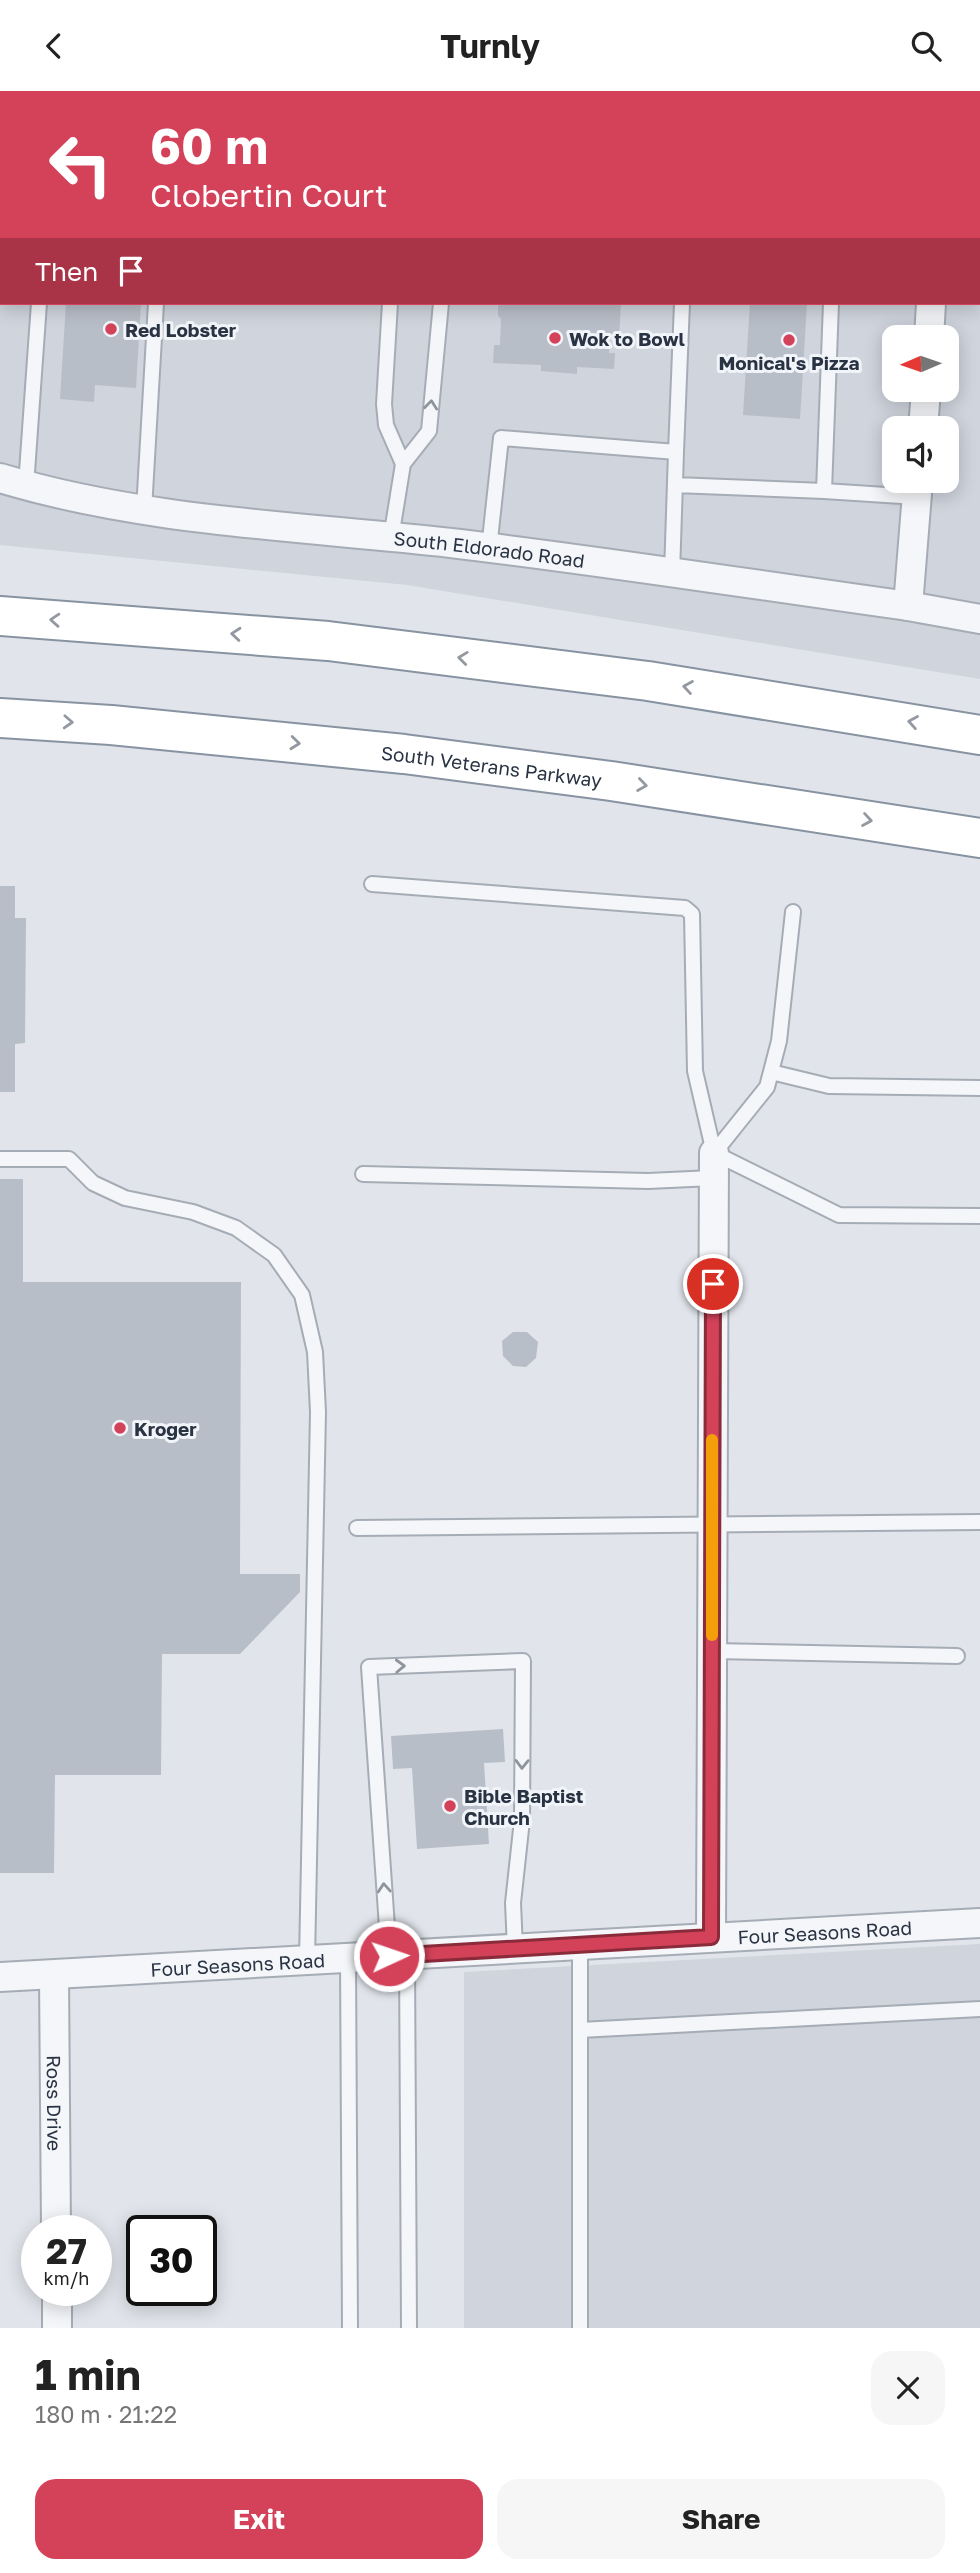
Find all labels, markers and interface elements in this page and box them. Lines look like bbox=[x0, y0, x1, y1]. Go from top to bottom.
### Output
icon: back bbox=[35, 27, 73, 65]
text: Turnly bbox=[440, 27, 540, 65]
icon: search bbox=[907, 27, 945, 65]
text: 60 m bbox=[150, 116, 268, 175]
icon: left bbox=[35, 119, 126, 210]
text: Clobertin Court bbox=[150, 176, 388, 214]
icon: arrive bbox=[112, 252, 150, 290]
text: Then bbox=[35, 256, 98, 287]
place label: Red Lobster bbox=[125, 318, 237, 341]
marker: Red Lobster bbox=[103, 321, 119, 337]
north arrow bbox=[882, 325, 959, 403]
map controls bbox=[882, 325, 959, 493]
place label: Wok to Bowl bbox=[569, 327, 685, 350]
marker: Wok to Bowl bbox=[547, 330, 563, 346]
marker: Monical's Pizza bbox=[781, 332, 797, 348]
place label: Monical's Pizza bbox=[718, 351, 860, 374]
one-way arrow bbox=[423, 399, 438, 410]
button: sound bbox=[882, 416, 959, 493]
street label: South Eldorado Road bbox=[393, 526, 586, 571]
one-way arrow bbox=[49, 612, 60, 627]
one-way arrow bbox=[231, 627, 242, 642]
one-way arrow bbox=[457, 650, 468, 665]
one-way arrow bbox=[682, 680, 694, 695]
one-way arrow bbox=[63, 714, 74, 729]
one-way arrow bbox=[907, 715, 919, 730]
one-way arrow bbox=[289, 735, 300, 750]
street label: South Veterans Parkway bbox=[380, 740, 604, 791]
one-way arrow bbox=[636, 778, 648, 793]
one-way arrow bbox=[861, 812, 873, 827]
pin bbox=[683, 1254, 743, 1314]
icon: arrive bbox=[694, 1265, 732, 1303]
place label: Kroger bbox=[134, 1417, 197, 1440]
marker: Kroger bbox=[112, 1420, 128, 1436]
one-way arrow bbox=[394, 1658, 405, 1673]
one-way arrow bbox=[514, 1760, 530, 1770]
place label: Bible Baptist Church bbox=[464, 1784, 584, 1829]
marker: Bible Baptist Church bbox=[442, 1798, 458, 1814]
one-way arrow bbox=[377, 1882, 392, 1893]
street label: Four Seasons Road bbox=[737, 1915, 913, 1948]
position arrow bbox=[352, 1919, 426, 1993]
street label: Four Seasons Road bbox=[150, 1948, 326, 1980]
street label: Ross Drive bbox=[43, 2055, 67, 2151]
speed limit sign: 30 bbox=[126, 2215, 217, 2306]
text: 27 bbox=[46, 2230, 87, 2272]
text: km/h bbox=[44, 2267, 89, 2289]
text: 1 min bbox=[35, 2349, 141, 2399]
button: close bbox=[871, 2351, 945, 2425]
text: 180 m · 21:22 bbox=[35, 2400, 177, 2428]
button: Exit bbox=[35, 2479, 483, 2559]
button: Share bbox=[497, 2479, 945, 2559]

